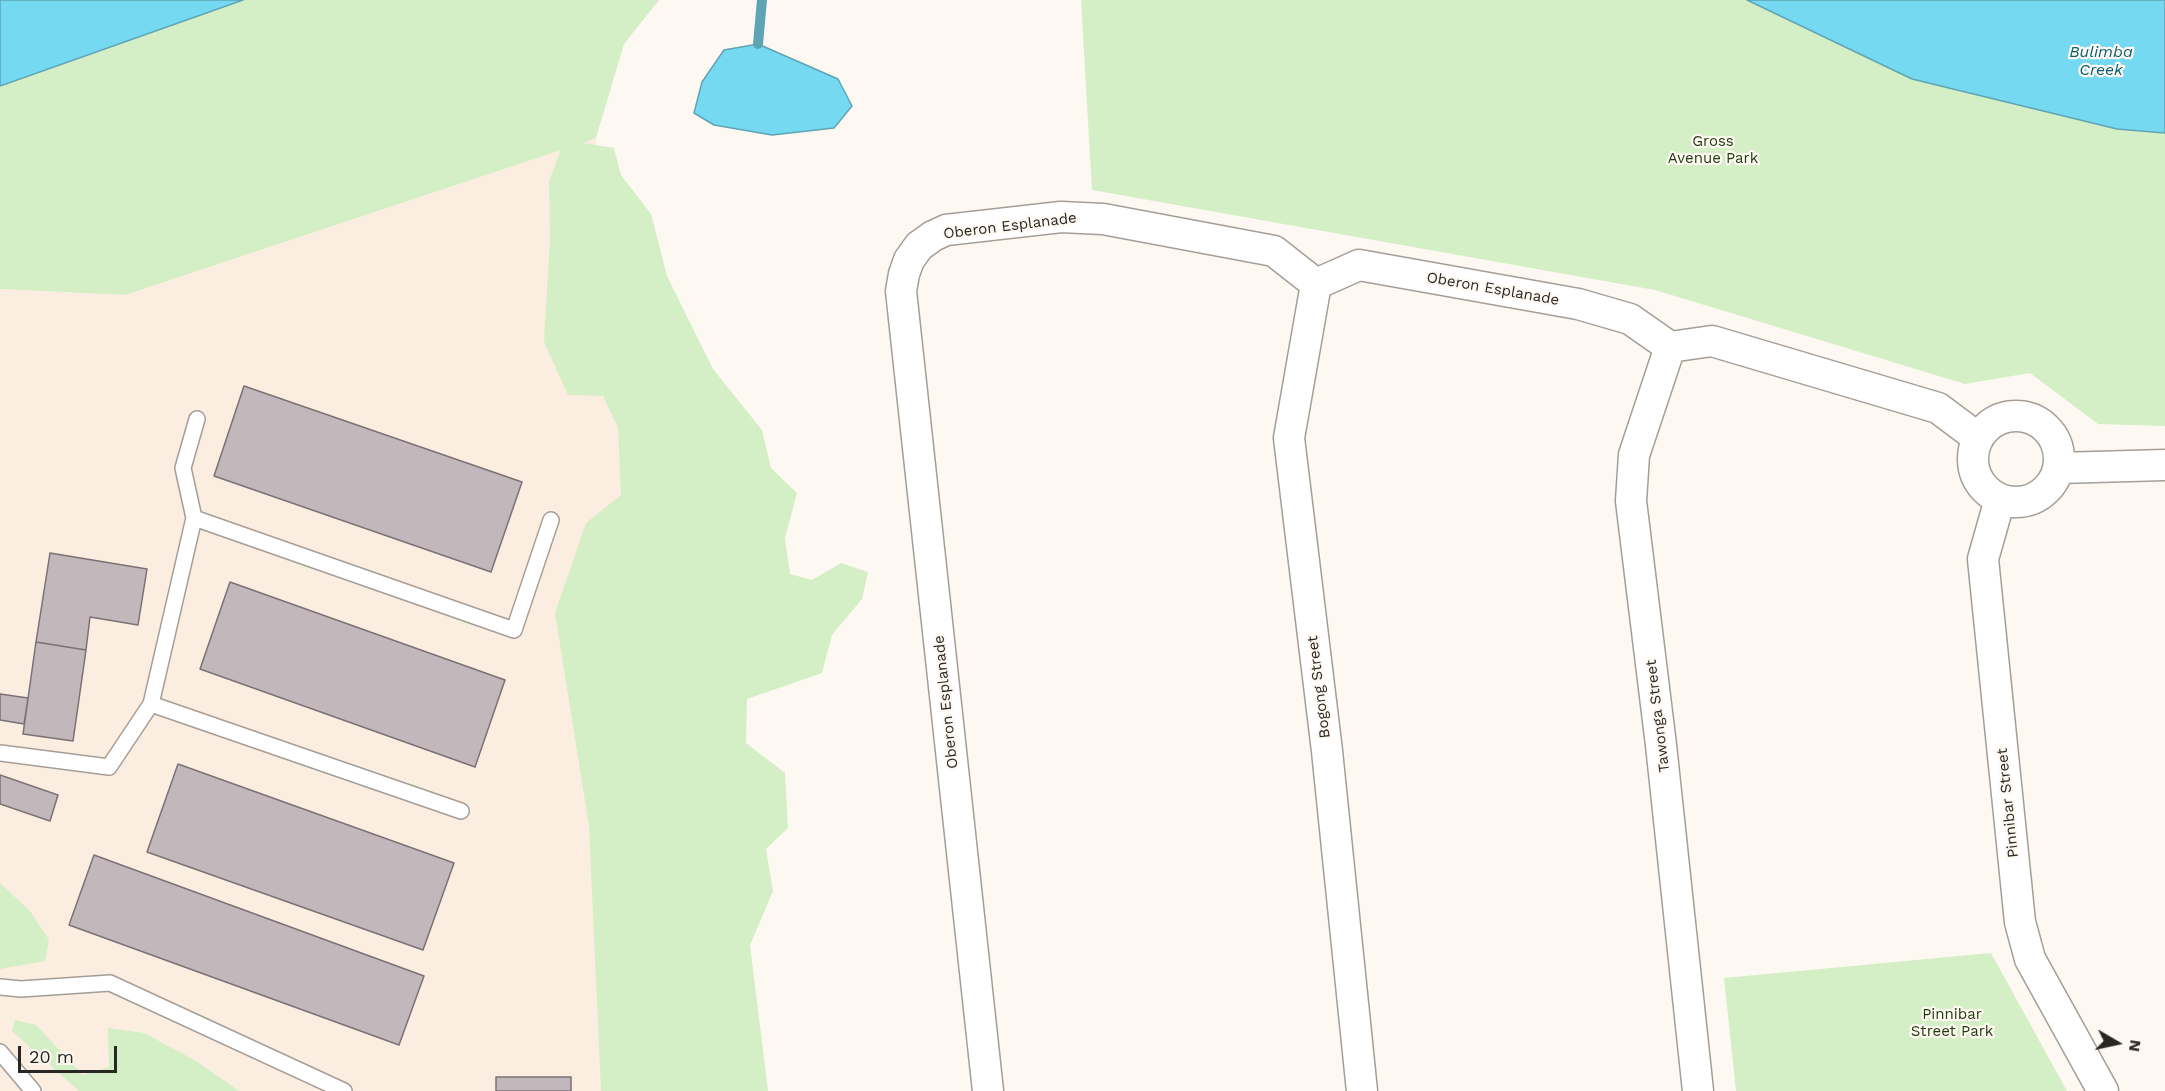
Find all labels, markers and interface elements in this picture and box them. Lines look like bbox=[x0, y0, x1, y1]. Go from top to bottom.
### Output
water label: Bulimba Creek bbox=[2069, 42, 2133, 80]
park label: Gross Avenue Park bbox=[1668, 133, 1758, 168]
street label: Oberon Esplanade bbox=[942, 209, 1078, 243]
street label: Oberon Esplanade bbox=[1425, 268, 1561, 310]
street label: Oberon Esplanade bbox=[930, 634, 962, 770]
street label: Bogong Street bbox=[1304, 635, 1334, 739]
street label: Tawonga Street bbox=[1642, 659, 1674, 773]
street label: Pinnibar Street bbox=[1993, 747, 2023, 859]
park label: Pinnibar Street Park bbox=[1911, 1006, 1993, 1041]
north arrow bbox=[2087, 1013, 2147, 1073]
scale bar bbox=[21, 1034, 120, 1072]
text: N bbox=[2125, 1039, 2146, 1053]
text: 20 m bbox=[29, 1046, 74, 1067]

